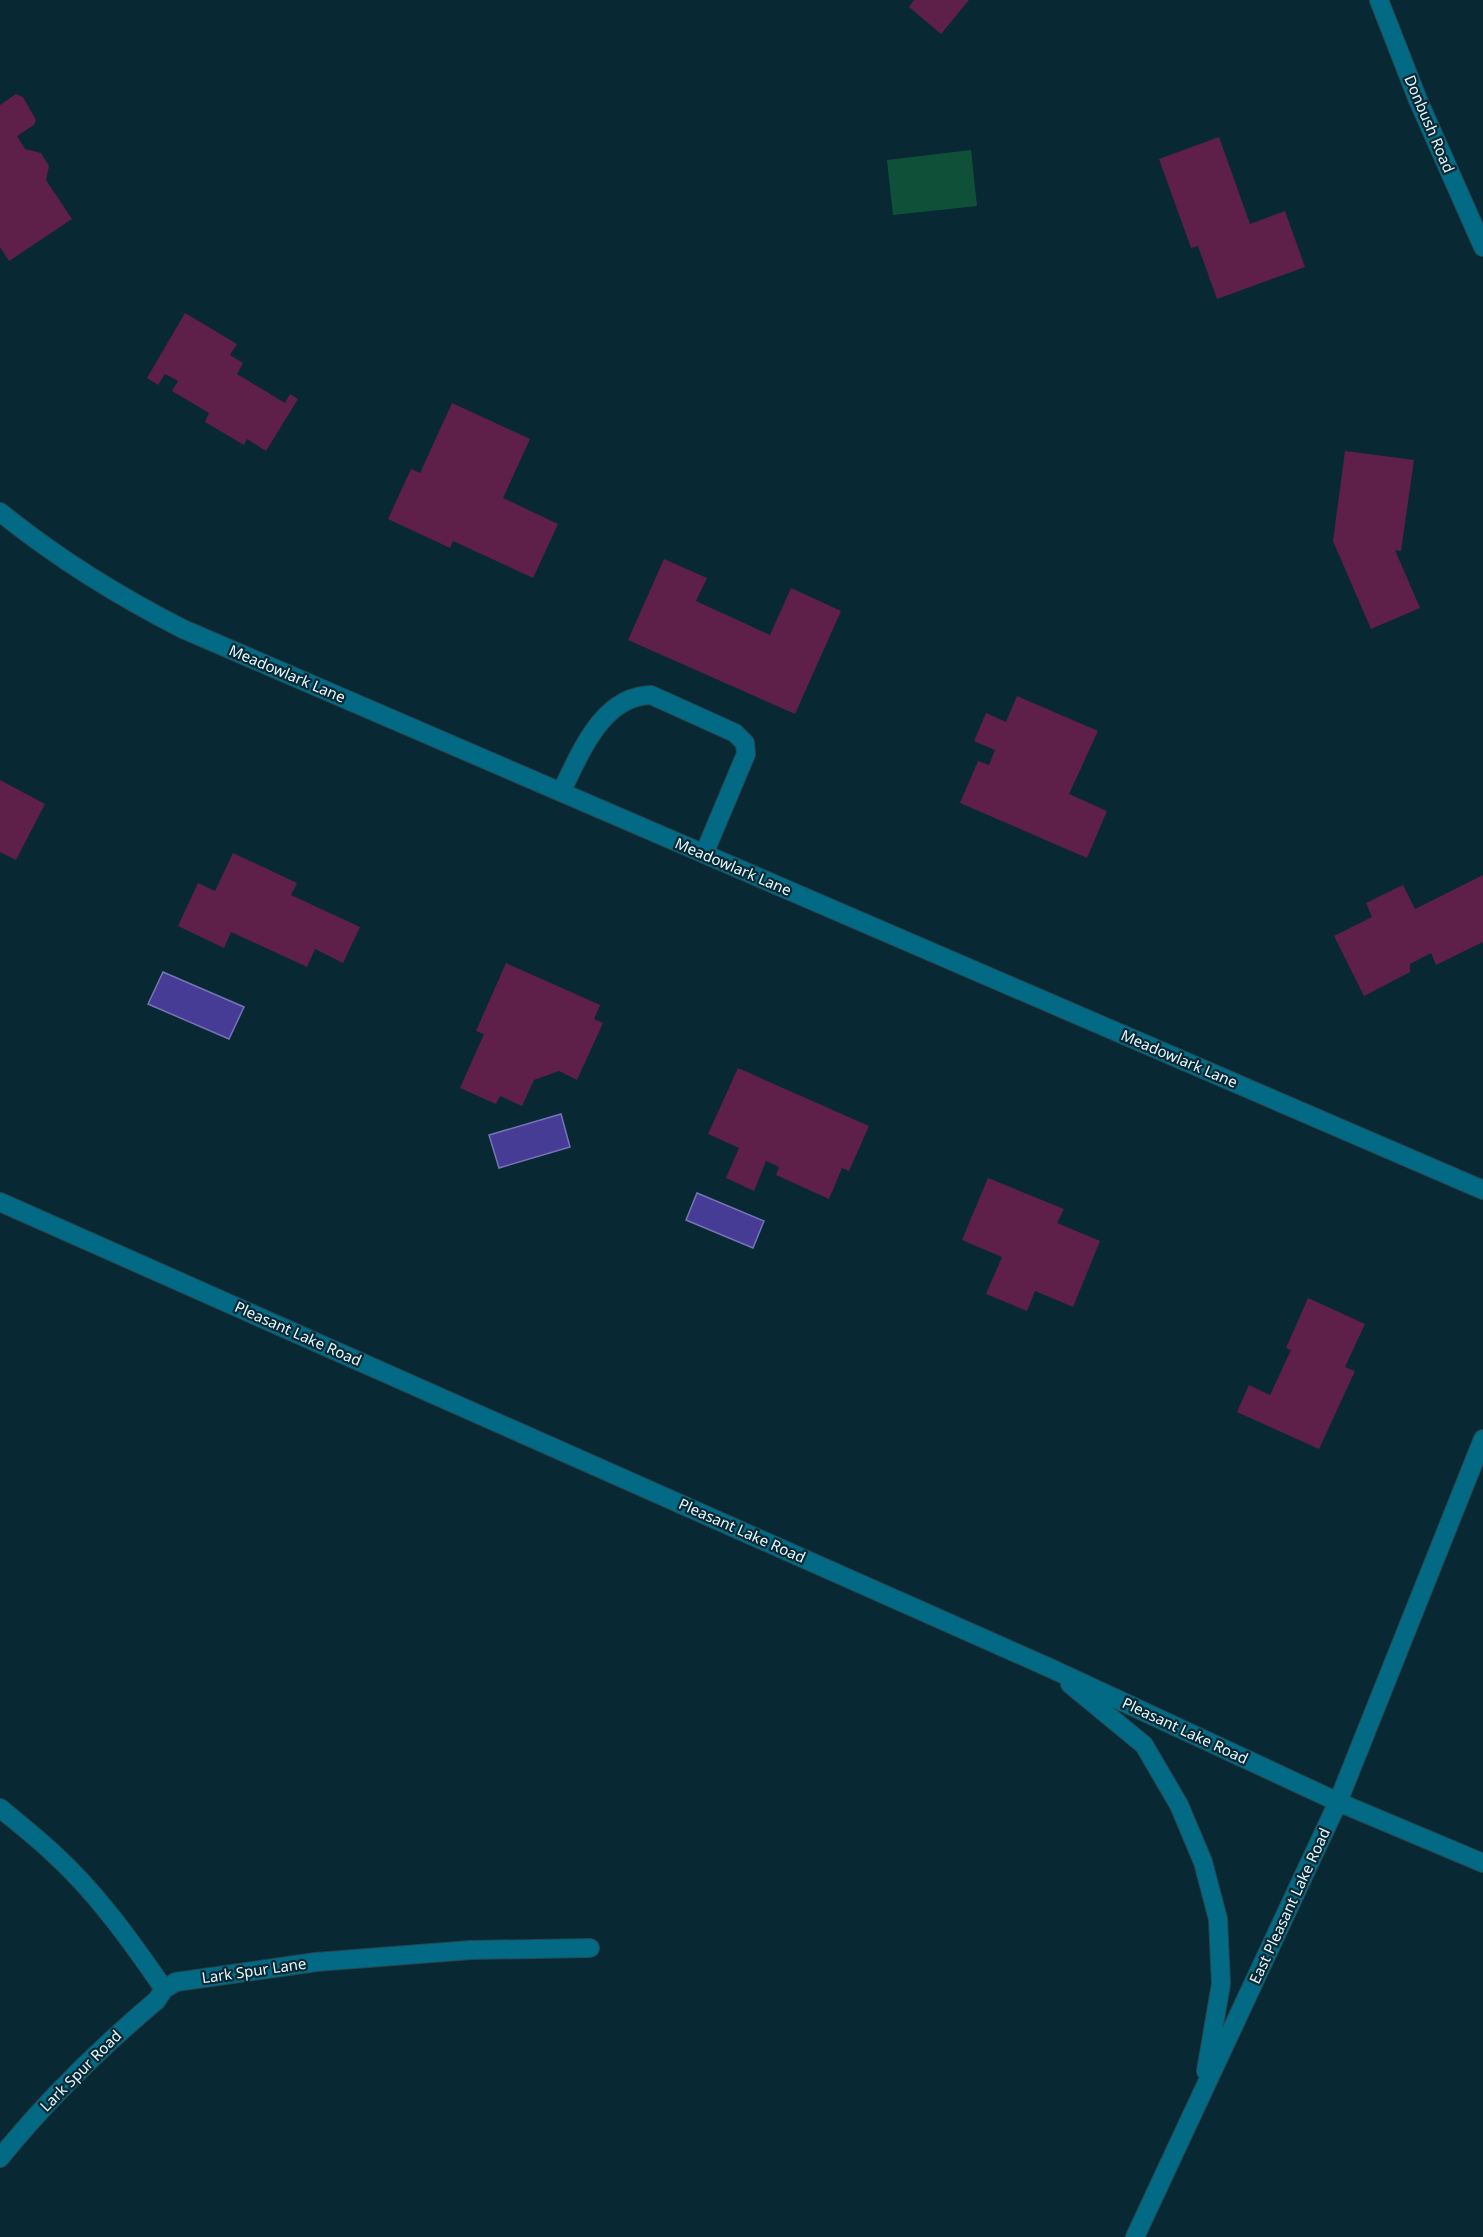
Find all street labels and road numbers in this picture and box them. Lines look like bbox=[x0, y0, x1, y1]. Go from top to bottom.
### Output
street label: Donbush Road bbox=[1400, 72, 1459, 175]
street label: Meadowlark Lane bbox=[226, 640, 349, 707]
street label: Meadowlark Lane bbox=[672, 833, 795, 900]
street label: Meadowlark Lane bbox=[1118, 1025, 1241, 1092]
street label: Pleasant Lake Road bbox=[232, 1296, 365, 1370]
street label: Pleasant Lake Road bbox=[676, 1493, 809, 1567]
street label: Pleasant Lake Road bbox=[1119, 1692, 1252, 1768]
street label: East Pleasant Lake Road bbox=[1244, 1824, 1334, 1987]
street label: Lark Spur Lane bbox=[200, 1953, 307, 1987]
street label: Lark Spur Road bbox=[35, 2025, 125, 2115]

